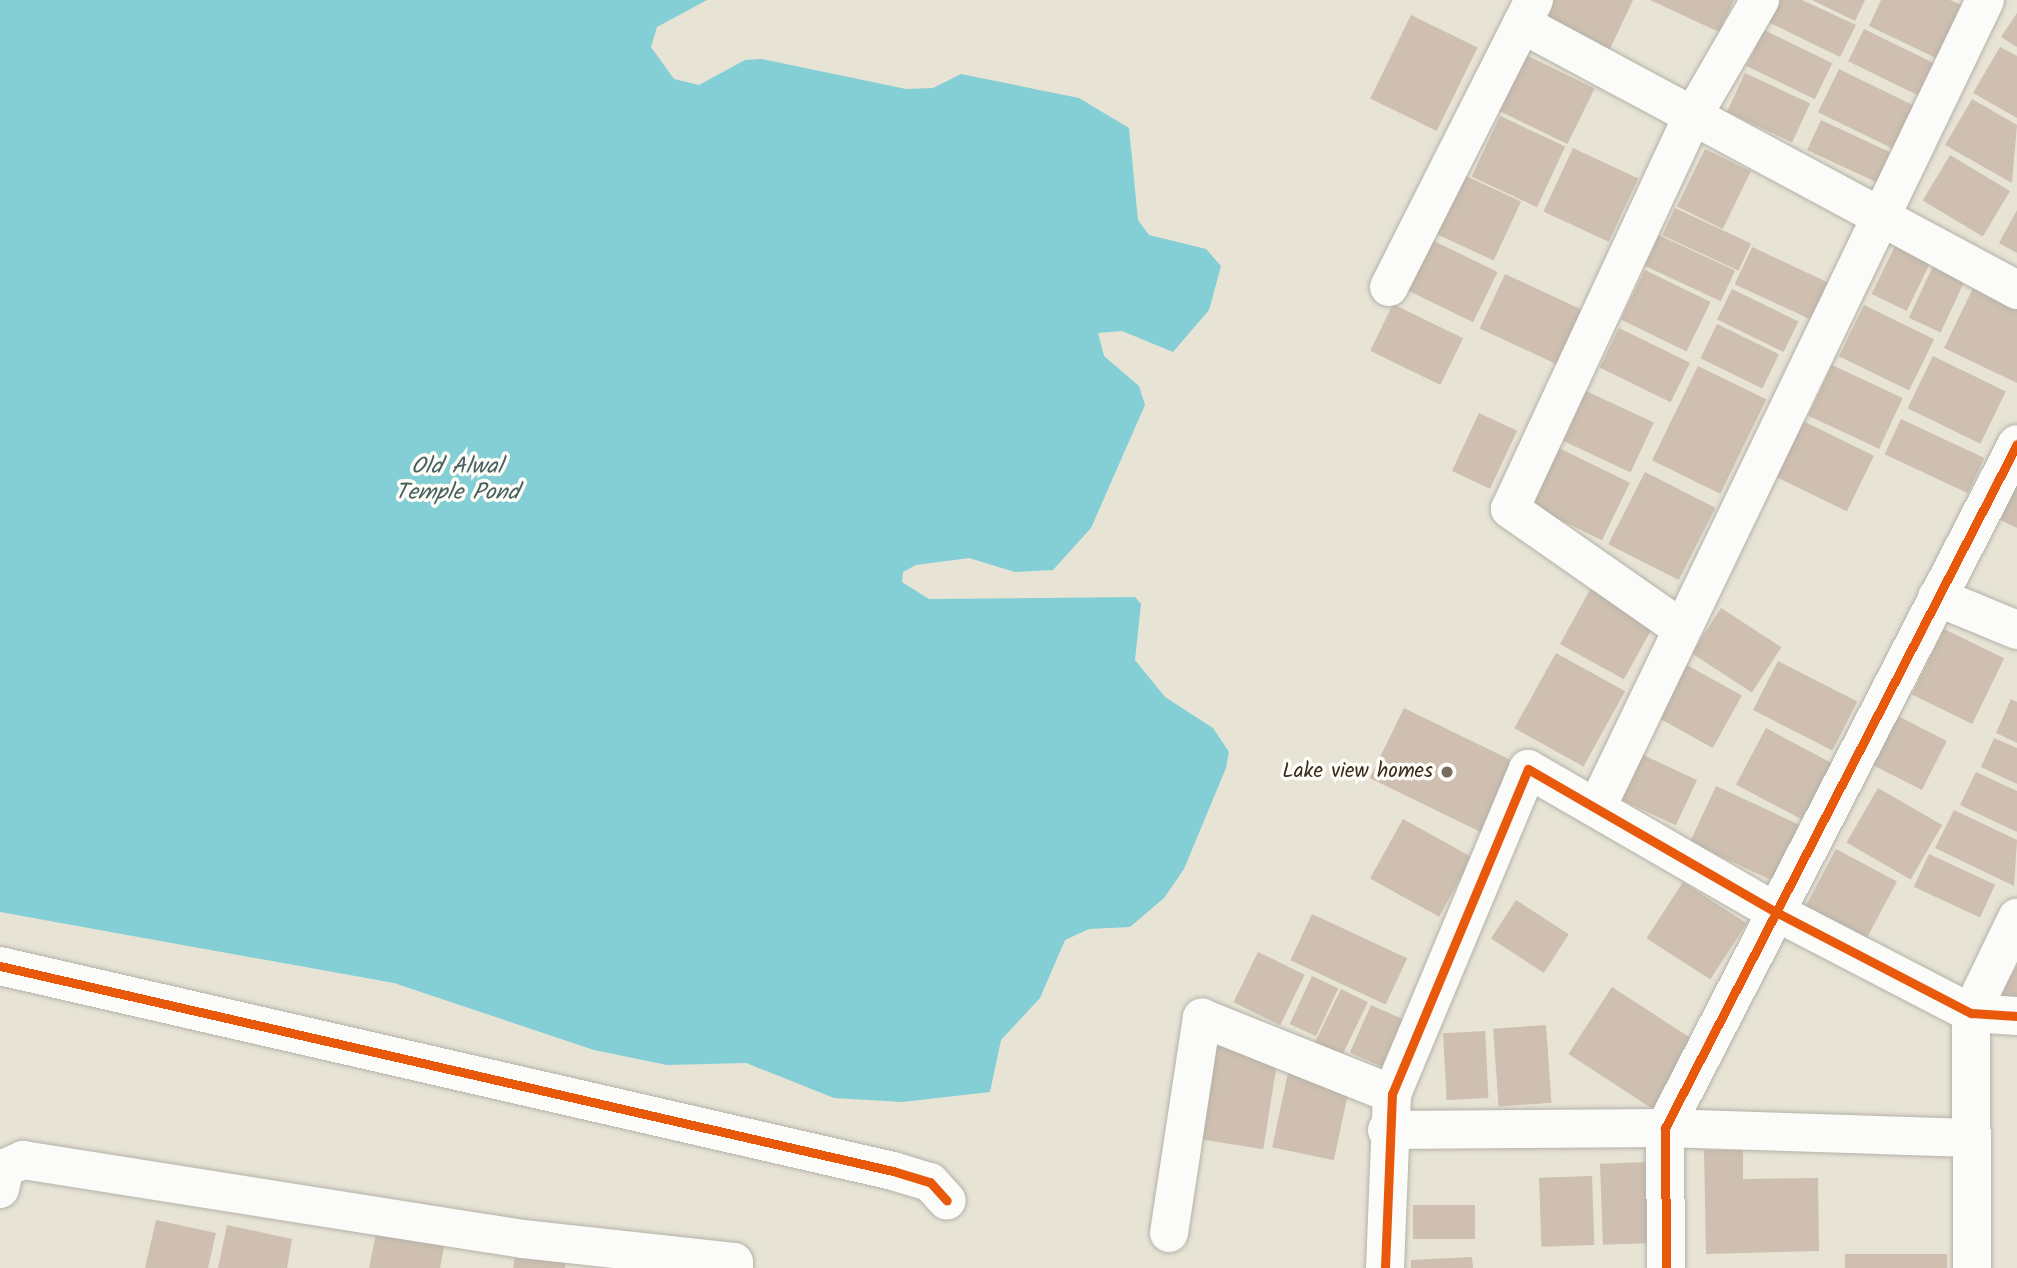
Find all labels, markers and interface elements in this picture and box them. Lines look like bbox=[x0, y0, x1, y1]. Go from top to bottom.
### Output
water label: Old Alwal Temple Pond bbox=[395, 453, 519, 507]
place label: Lake view homes bbox=[1282, 759, 1433, 785]
marker: Lake view homes bbox=[1439, 764, 1455, 780]

